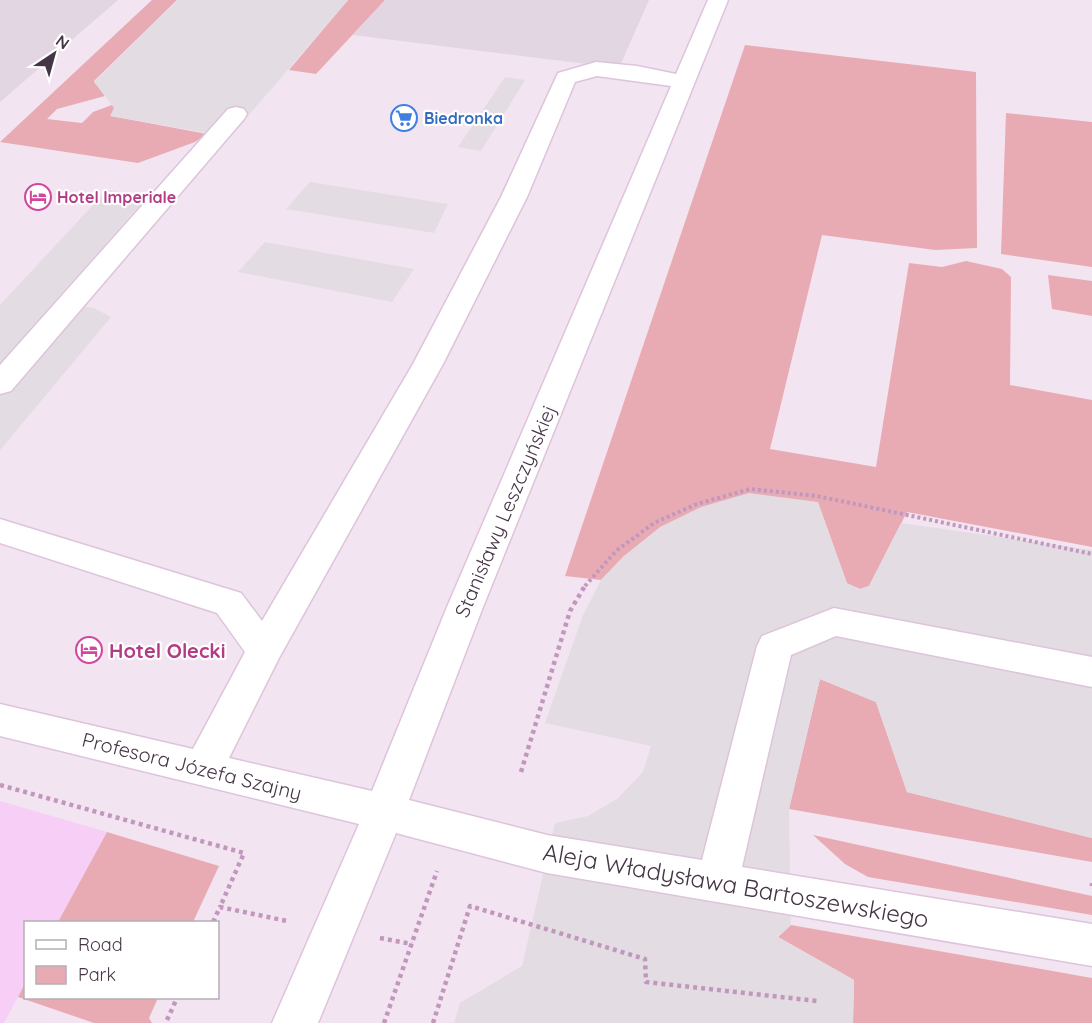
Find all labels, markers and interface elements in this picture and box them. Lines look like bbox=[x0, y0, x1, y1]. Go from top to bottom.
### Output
north arrow bbox=[24, 24, 84, 84]
text: N bbox=[52, 30, 73, 53]
supermarket icon: Biedronka bbox=[389, 103, 419, 133]
place label: Biedronka bbox=[424, 108, 503, 128]
hotel icon: Hotel Imperiale bbox=[23, 182, 53, 212]
place label: Hotel Imperiale bbox=[57, 187, 176, 207]
street label: Stanisławy Leszczyńskiej bbox=[449, 401, 561, 621]
hotel icon: Hotel Olecki bbox=[74, 635, 104, 665]
place label: Hotel Olecki bbox=[109, 638, 225, 663]
street label: Profesora Józefa Szajny bbox=[80, 727, 304, 805]
street label: Aleja Władysława Bartoszewskiego bbox=[541, 836, 931, 934]
legend bbox=[24, 921, 219, 999]
text: Road bbox=[78, 933, 123, 956]
text: Park bbox=[78, 963, 116, 986]

